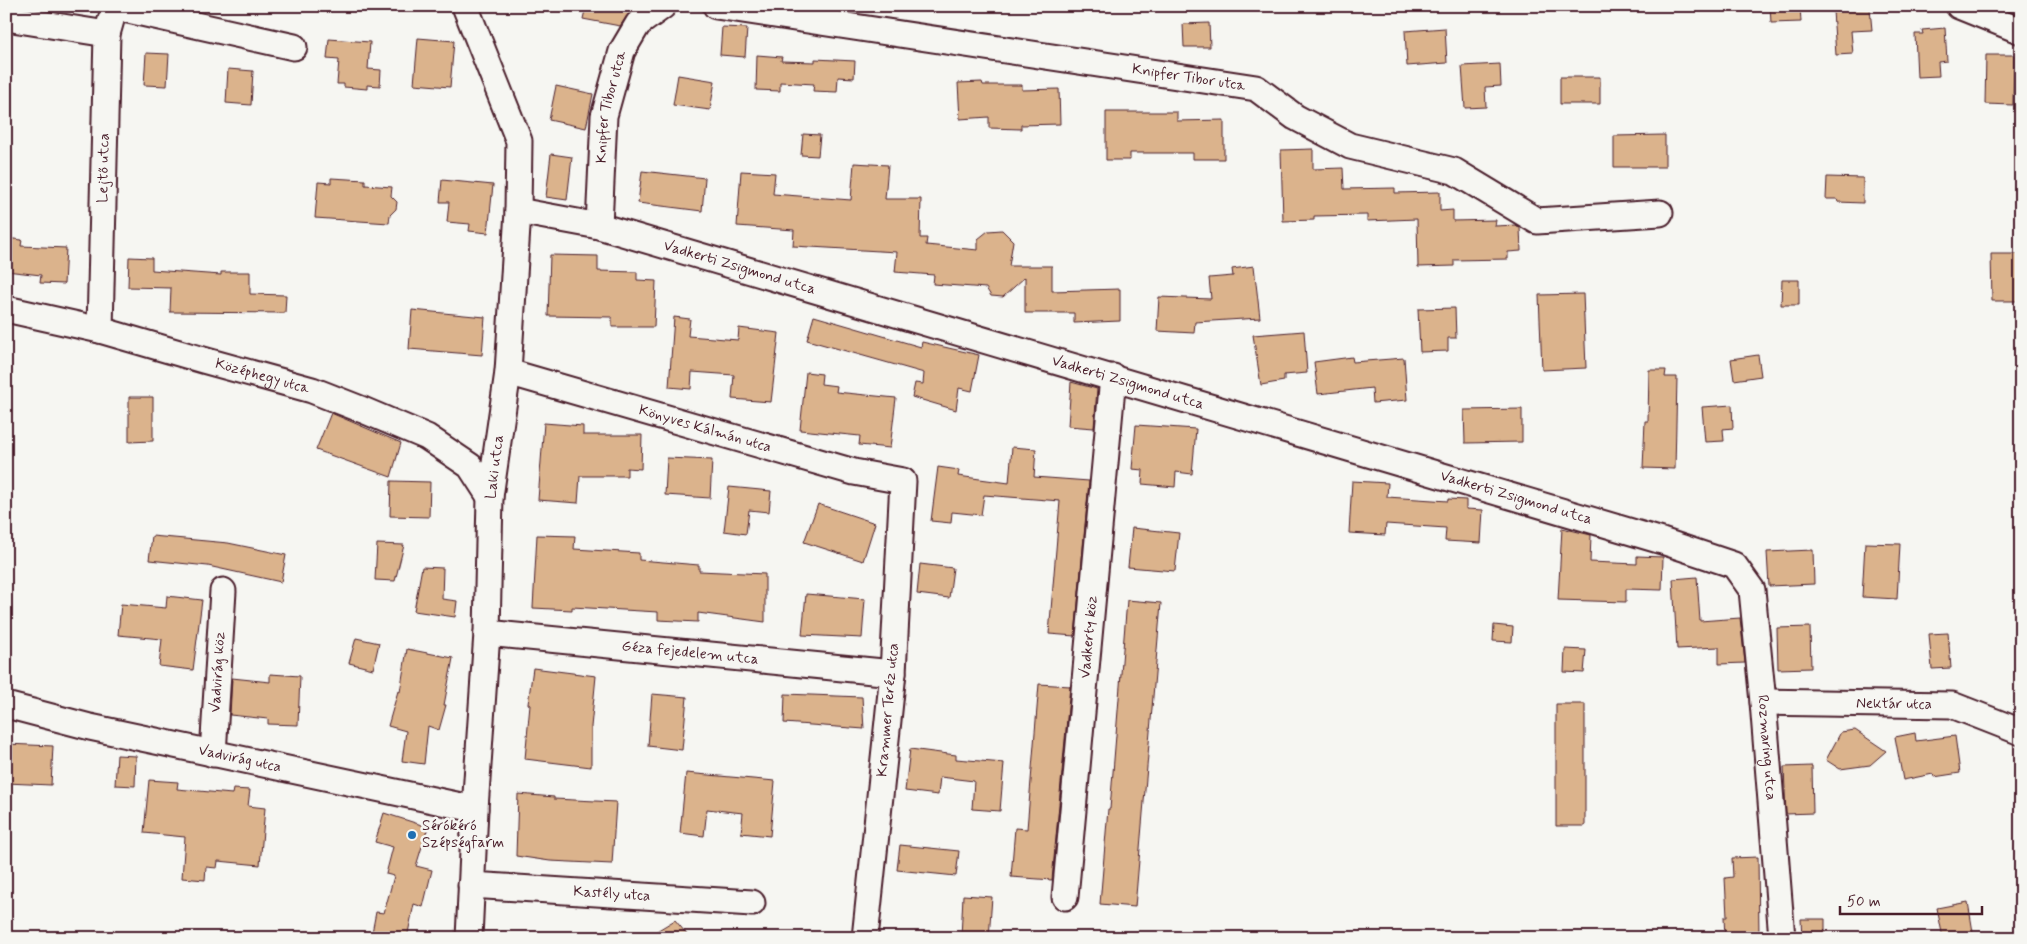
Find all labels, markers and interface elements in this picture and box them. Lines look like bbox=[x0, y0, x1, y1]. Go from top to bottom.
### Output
street label: Knipfer Tibor utca bbox=[592, 48, 632, 164]
street label: Knipfer Tibor utca bbox=[1131, 59, 1248, 96]
street label: Lejtő utca bbox=[93, 133, 115, 203]
street label: Vadkerti Zsigmond utca bbox=[661, 236, 818, 300]
street label: Vadkerti Zsigmond utca bbox=[1049, 351, 1207, 415]
street label: Középhegy utca bbox=[213, 354, 313, 399]
street label: Könyves Kálmán utca bbox=[636, 400, 774, 458]
street label: Laki utca bbox=[481, 433, 509, 500]
street label: Vadkerti Zsigmond utca bbox=[1438, 466, 1595, 530]
street label: Vadkerty köz bbox=[1075, 595, 1103, 679]
street label: Vadvirág köz bbox=[206, 631, 230, 713]
street label: Géza fejedelem utca bbox=[621, 636, 760, 670]
street label: Krammer Teréz utca bbox=[872, 642, 904, 778]
street label: Nektár utca bbox=[1856, 693, 1932, 715]
street label: Rozmaring utca bbox=[1752, 694, 1781, 801]
street label: Vadvirág utca bbox=[197, 740, 283, 777]
place label: Sérókéró Szépségfarm bbox=[422, 816, 504, 853]
marker: Sérókéró Szépségfarm bbox=[406, 829, 418, 841]
street label: Kastély utca bbox=[573, 882, 651, 906]
scale bar bbox=[1840, 884, 1982, 916]
text: 50 m bbox=[1847, 892, 1881, 912]

